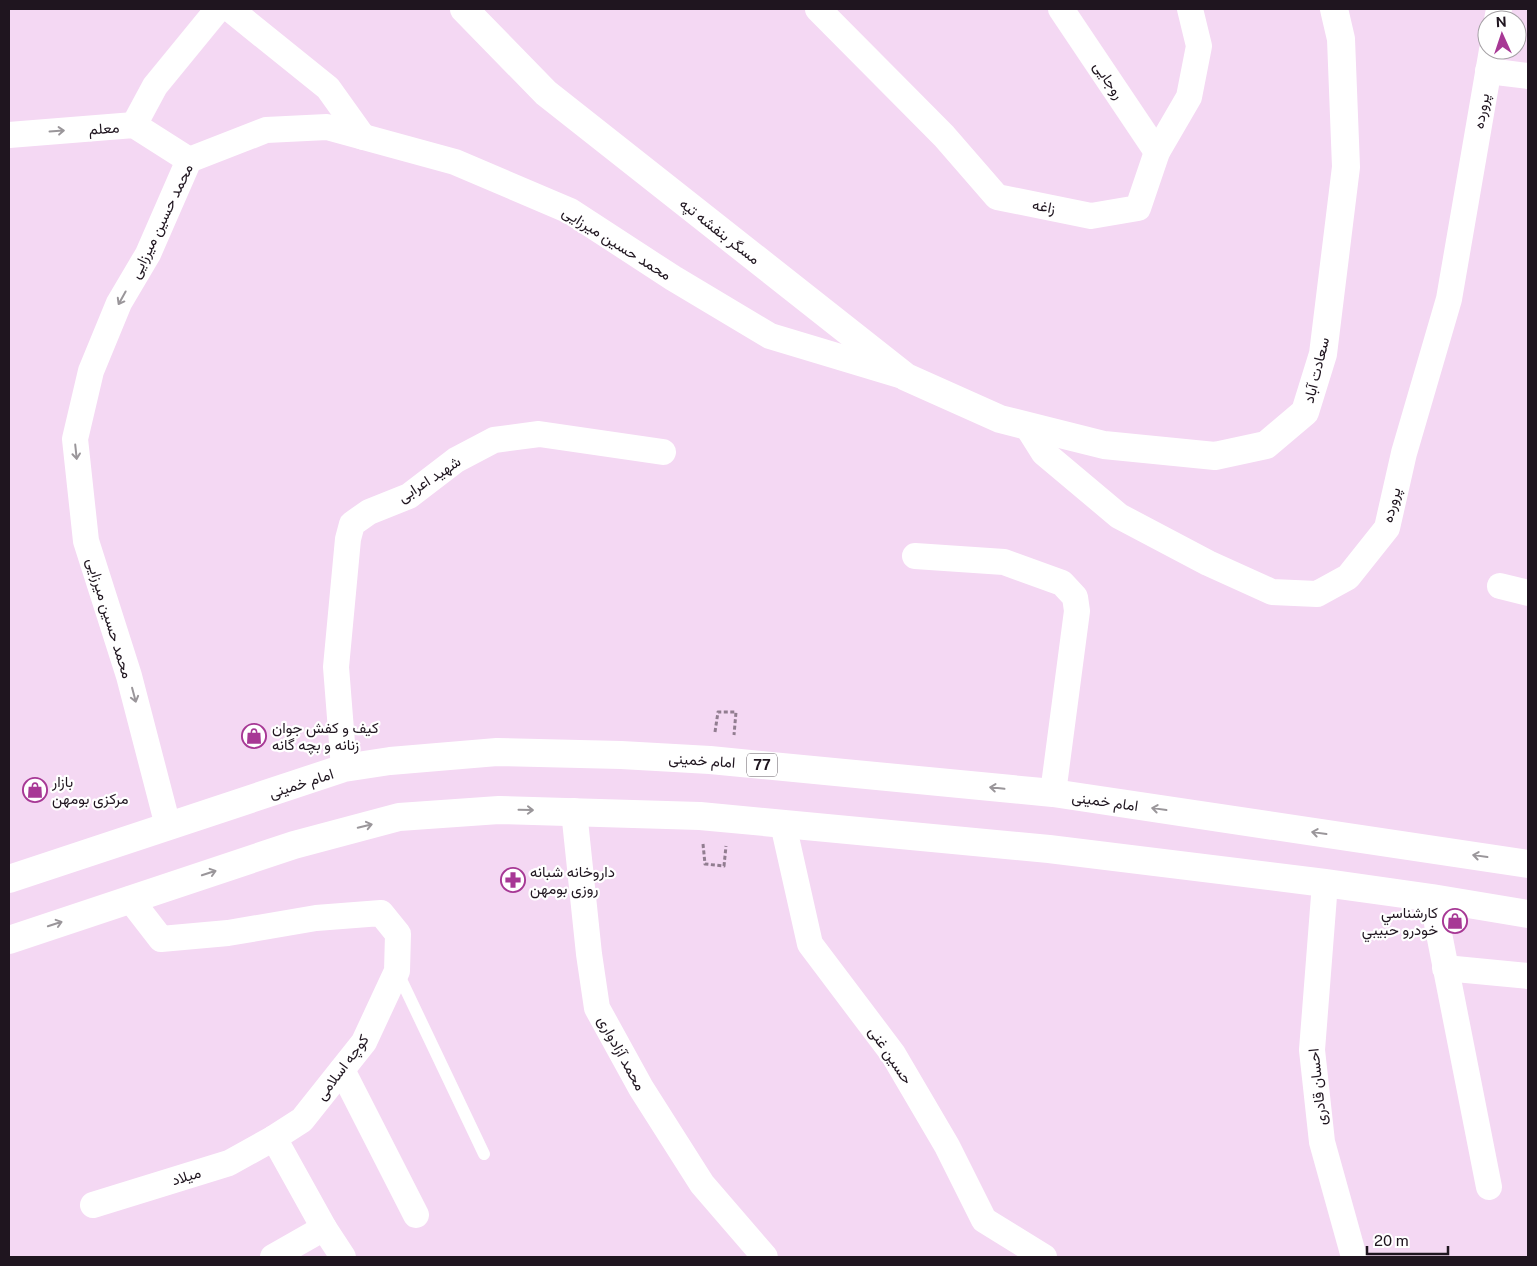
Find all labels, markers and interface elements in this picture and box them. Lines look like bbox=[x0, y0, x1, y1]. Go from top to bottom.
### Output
north arrow bbox=[1477, 10, 1527, 60]
text: N bbox=[1495, 14, 1507, 30]
street label: روجایی bbox=[1089, 58, 1128, 103]
street label: پرورده bbox=[1470, 92, 1494, 130]
street label: معلم bbox=[88, 118, 120, 140]
one-way arrow bbox=[49, 126, 65, 136]
street label: محمد حسین میرزایی bbox=[126, 161, 198, 282]
street label: مسگر بنفشه تپه bbox=[675, 195, 763, 269]
street label: زاغه bbox=[1031, 195, 1057, 218]
street label: محمد حسین میرزایی bbox=[558, 203, 675, 285]
one-way arrow bbox=[117, 291, 127, 306]
street label: سعادت آباد bbox=[1300, 335, 1333, 405]
one-way arrow bbox=[71, 444, 81, 460]
street label: شهید اعرابی bbox=[394, 452, 465, 507]
street label: پرورده bbox=[1378, 486, 1405, 525]
street label: محمد حسین میرزایی bbox=[82, 556, 136, 681]
one-way arrow bbox=[129, 686, 139, 702]
place label: کیف و کفش جوان زنانه و بچه گانه bbox=[272, 719, 379, 755]
shop icon: کیف و کفش جوان زنانه و بچه گانه bbox=[241, 723, 267, 749]
street label: امام خمینی bbox=[668, 749, 736, 773]
road number: 77 bbox=[747, 754, 777, 776]
street label: امام خمینی bbox=[267, 765, 336, 803]
place label: بازار مرکزی بومهن bbox=[51, 773, 128, 809]
shop icon: بازار مرکزی بومهن bbox=[22, 777, 48, 803]
one-way arrow bbox=[990, 783, 1006, 793]
street label: امام خمینی bbox=[1070, 788, 1139, 816]
one-way arrow bbox=[1151, 804, 1167, 814]
one-way arrow bbox=[518, 805, 534, 815]
one-way arrow bbox=[356, 821, 372, 831]
one-way arrow bbox=[1312, 827, 1328, 837]
one-way arrow bbox=[1472, 851, 1488, 861]
place label: داروخانه شبانه روزی بومهن bbox=[530, 863, 615, 899]
pharmacy icon: داروخانه شبانه روزی بومهن bbox=[500, 867, 526, 893]
one-way arrow bbox=[201, 868, 216, 877]
place label: كارشناسي خودرو حبيبي bbox=[1362, 904, 1438, 943]
shop icon: كارشناسي خودرو حبيبي bbox=[1442, 908, 1468, 934]
one-way arrow bbox=[47, 919, 63, 929]
street label: محمد آزادواری bbox=[593, 1013, 649, 1094]
street label: حسین غنی bbox=[864, 1023, 916, 1088]
street label: کوچه اسلامی bbox=[312, 1031, 374, 1104]
street label: احسان قادری bbox=[1304, 1047, 1331, 1126]
street label: میلاد bbox=[169, 1164, 203, 1189]
scale bar bbox=[1367, 1224, 1448, 1256]
text: 20 m bbox=[1374, 1232, 1409, 1249]

